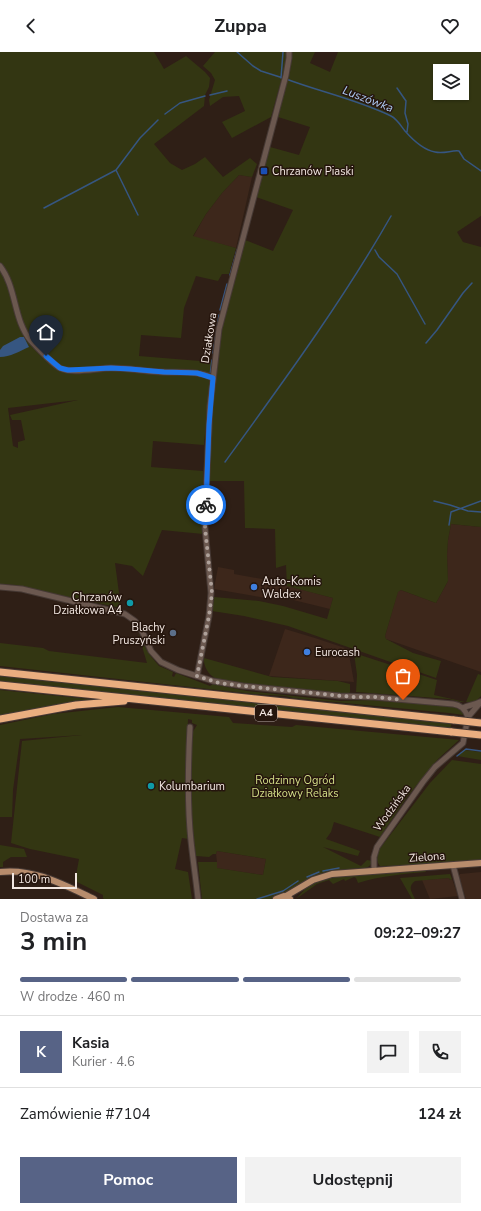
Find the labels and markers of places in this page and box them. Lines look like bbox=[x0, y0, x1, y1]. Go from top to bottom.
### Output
place label: Chrzanów Piaski bbox=[272, 164, 354, 179]
marker: Chrzanów Piaski bbox=[259, 166, 269, 176]
pin bbox=[29, 315, 63, 356]
place label: Auto-Komis Waldex bbox=[262, 574, 321, 602]
marker: Auto-Komis Waldex bbox=[249, 582, 259, 592]
place label: Chrzanów Działkowa A4 bbox=[53, 590, 122, 618]
marker: Chrzanów Działkowa A4 bbox=[125, 598, 135, 608]
place label: Blachy Pruszyński bbox=[113, 620, 165, 648]
marker: Blachy Pruszyński bbox=[168, 628, 178, 638]
place label: Eurocash bbox=[315, 645, 360, 660]
marker: Eurocash bbox=[302, 647, 312, 657]
pin bbox=[386, 659, 420, 700]
place label: Kolumbarium bbox=[159, 779, 225, 794]
marker: Kolumbarium bbox=[146, 781, 156, 791]

